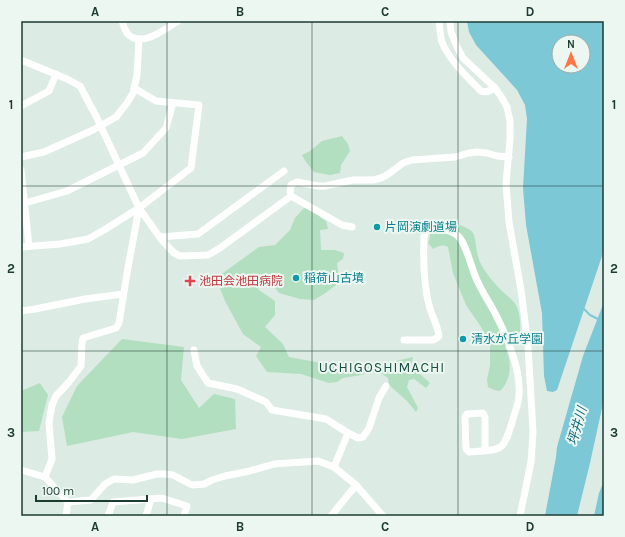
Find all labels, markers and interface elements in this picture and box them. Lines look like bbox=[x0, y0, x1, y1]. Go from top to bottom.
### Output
text: A bbox=[91, 4, 99, 19]
text: B bbox=[236, 4, 244, 19]
text: C bbox=[381, 4, 389, 19]
text: D bbox=[526, 4, 535, 19]
north arrow bbox=[551, 34, 591, 74]
text: N bbox=[567, 38, 575, 51]
text: 1 bbox=[9, 97, 13, 112]
text: 1 bbox=[612, 97, 616, 112]
place label: 片岡演劇道場 bbox=[385, 220, 457, 234]
marker: 片岡演劇道場 bbox=[372, 222, 382, 232]
text: 2 bbox=[7, 261, 15, 276]
text: 2 bbox=[610, 261, 618, 276]
place label: 稲荷山古墳 bbox=[304, 271, 364, 285]
marker: 稲荷山古墳 bbox=[291, 273, 301, 283]
place label: 池田会池田病院 bbox=[199, 274, 283, 288]
marker: 池田会池田病院 bbox=[184, 275, 196, 287]
place label: 清水が丘学園 bbox=[471, 332, 543, 346]
marker: 清水が丘学園 bbox=[458, 334, 468, 344]
district label: UCHIGOSHIMACHI bbox=[319, 359, 445, 376]
water label: 坪井川 bbox=[564, 403, 590, 447]
text: 3 bbox=[7, 425, 15, 440]
text: 3 bbox=[610, 425, 618, 440]
scale bar bbox=[36, 477, 147, 503]
text: 100 m bbox=[42, 484, 74, 498]
text: A bbox=[91, 519, 99, 534]
text: B bbox=[236, 519, 244, 534]
text: C bbox=[381, 519, 389, 534]
text: D bbox=[526, 519, 535, 534]

